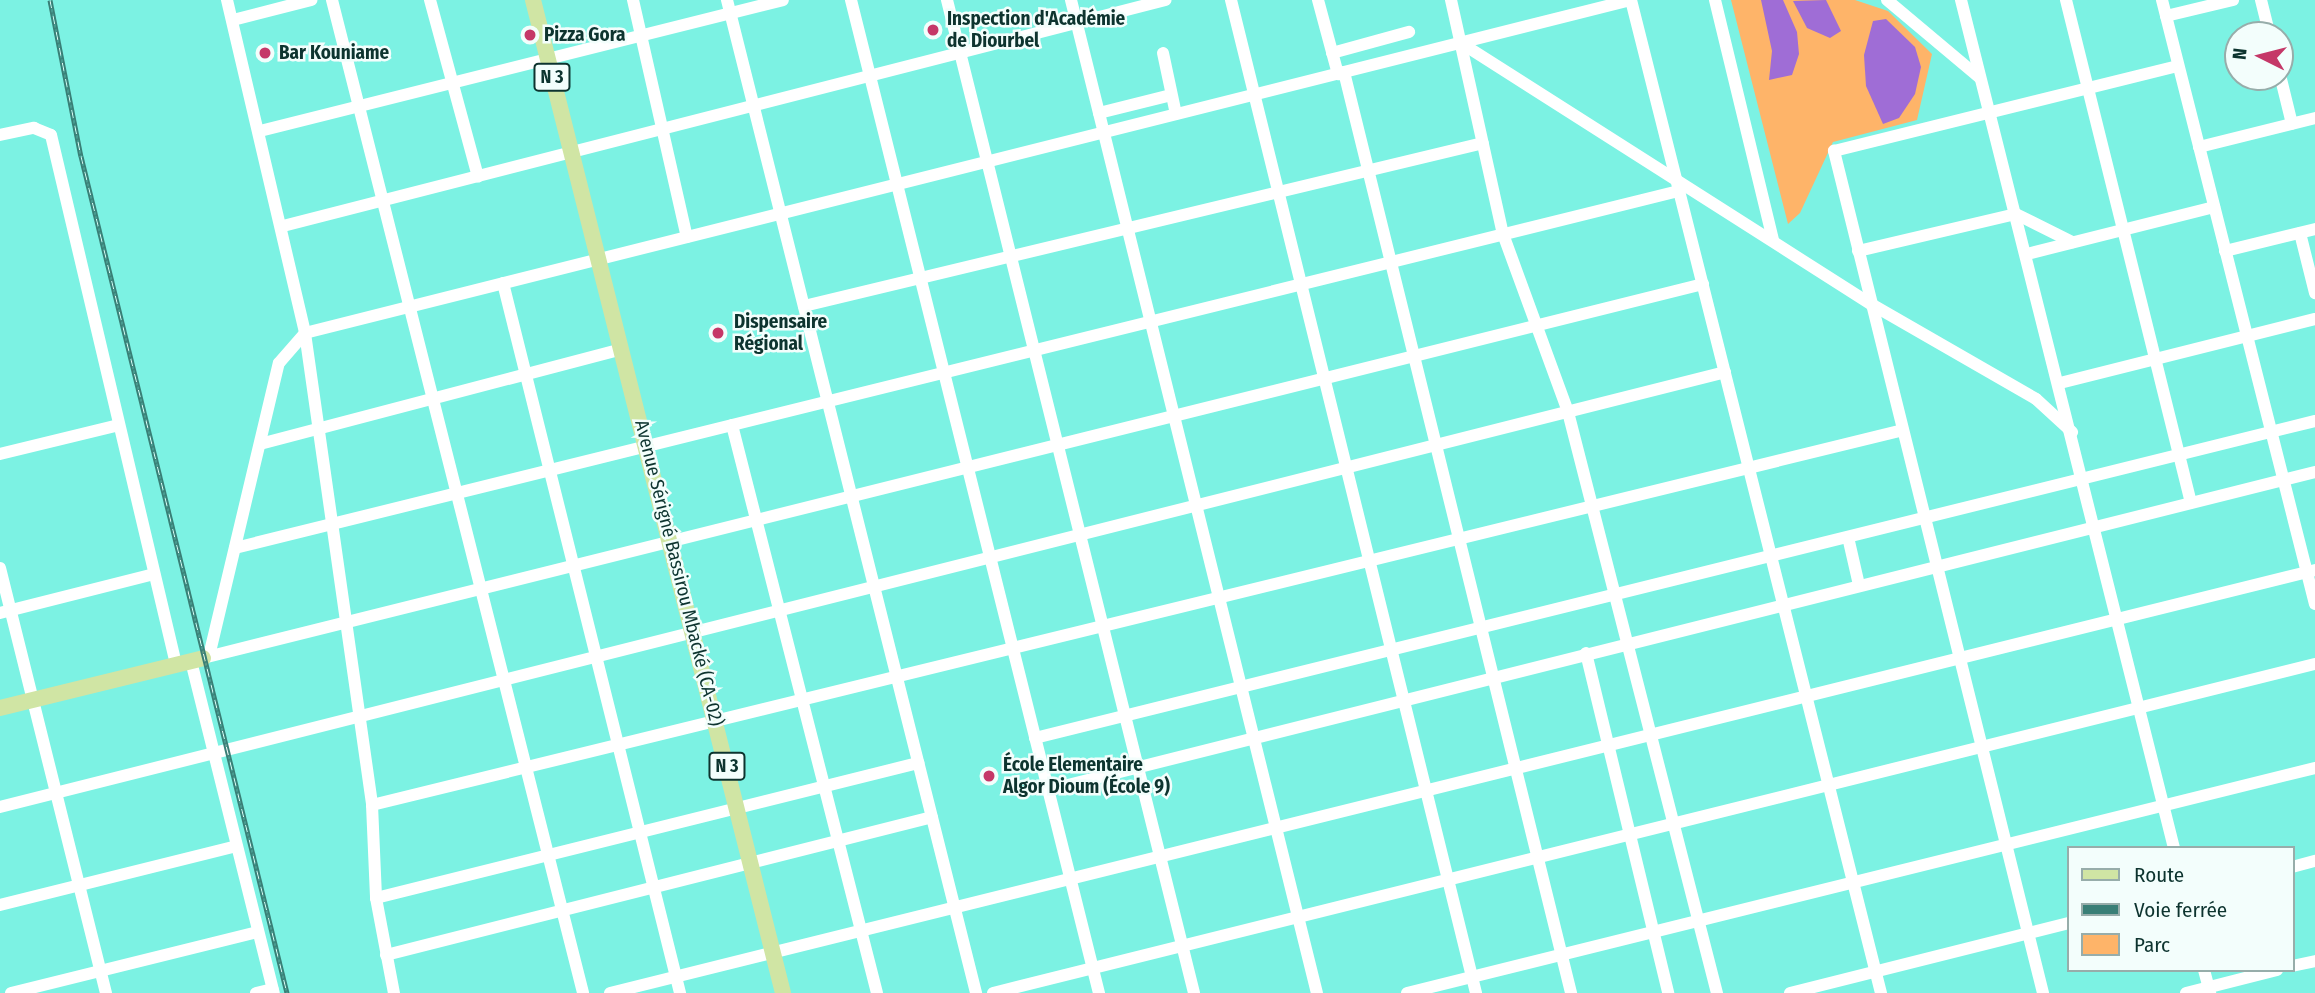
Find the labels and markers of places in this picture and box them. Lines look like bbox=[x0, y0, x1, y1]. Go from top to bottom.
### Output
place label: Inspection d'Académie de Diourbel bbox=[947, 8, 1125, 52]
marker: Inspection d'Académie de Diourbel bbox=[925, 22, 941, 38]
place label: Pizza Gora bbox=[544, 24, 626, 46]
marker: Pizza Gora bbox=[522, 27, 538, 43]
place label: Bar Kouniame bbox=[279, 42, 389, 64]
marker: Bar Kouniame bbox=[257, 45, 273, 61]
place label: Dispensaire Régional bbox=[734, 311, 827, 355]
marker: Dispensaire Régional bbox=[708, 323, 728, 343]
place label: École Elementaire Algor Dioum (École 9) bbox=[1003, 754, 1170, 798]
marker: École Elementaire Algor Dioum (École 9) bbox=[981, 768, 997, 784]

